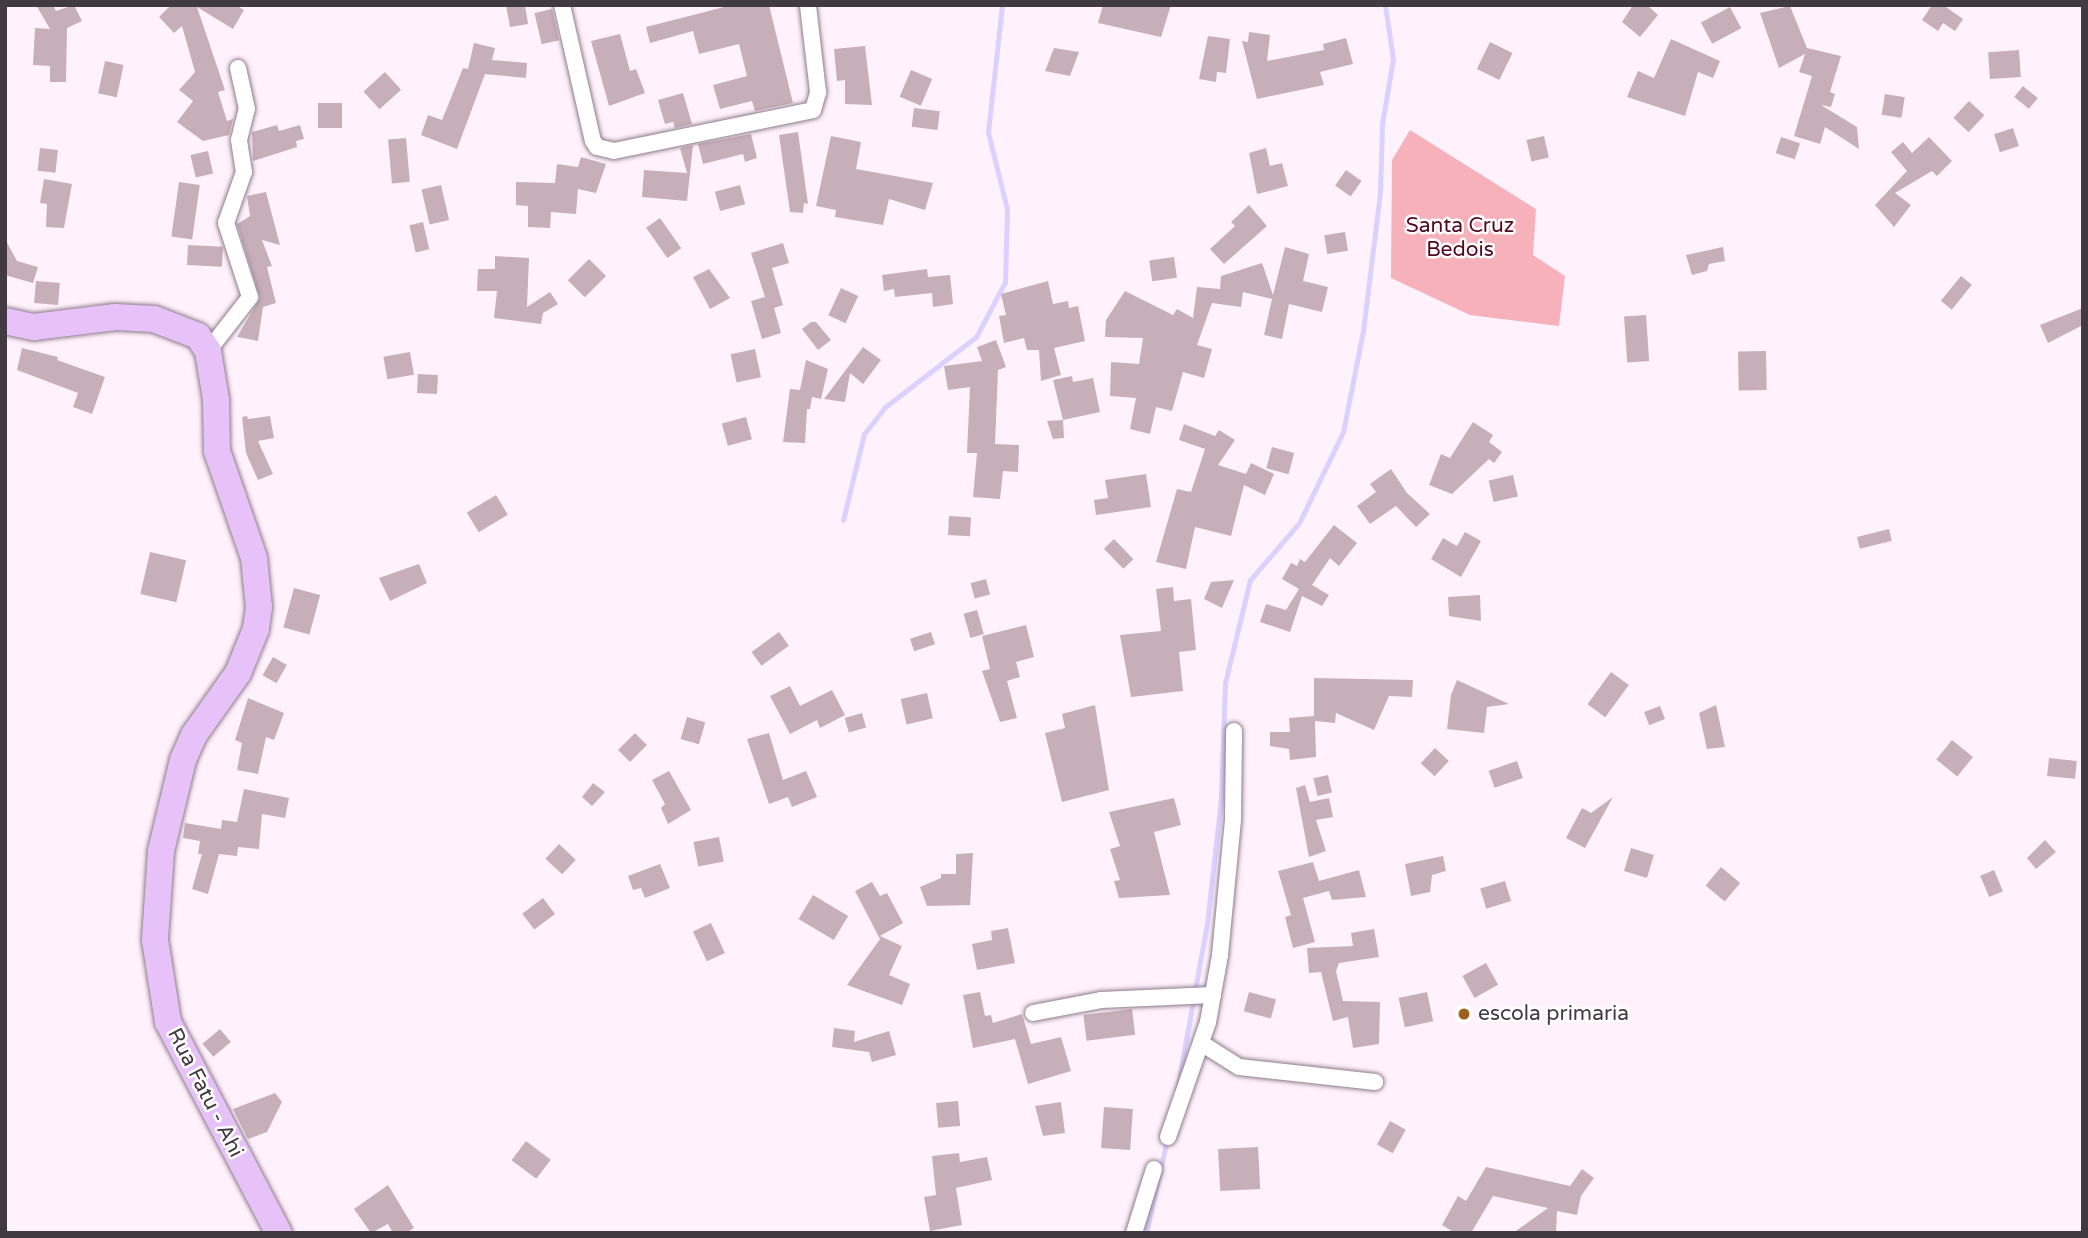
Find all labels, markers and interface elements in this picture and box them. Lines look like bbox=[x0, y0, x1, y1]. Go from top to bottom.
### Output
park label: Santa Cruz Bedois bbox=[1406, 213, 1514, 263]
place label: escola primaria bbox=[1478, 1001, 1629, 1027]
marker: escola primaria bbox=[1456, 1006, 1472, 1022]
street label: Rua Fatu - Ahi bbox=[162, 1024, 248, 1162]

